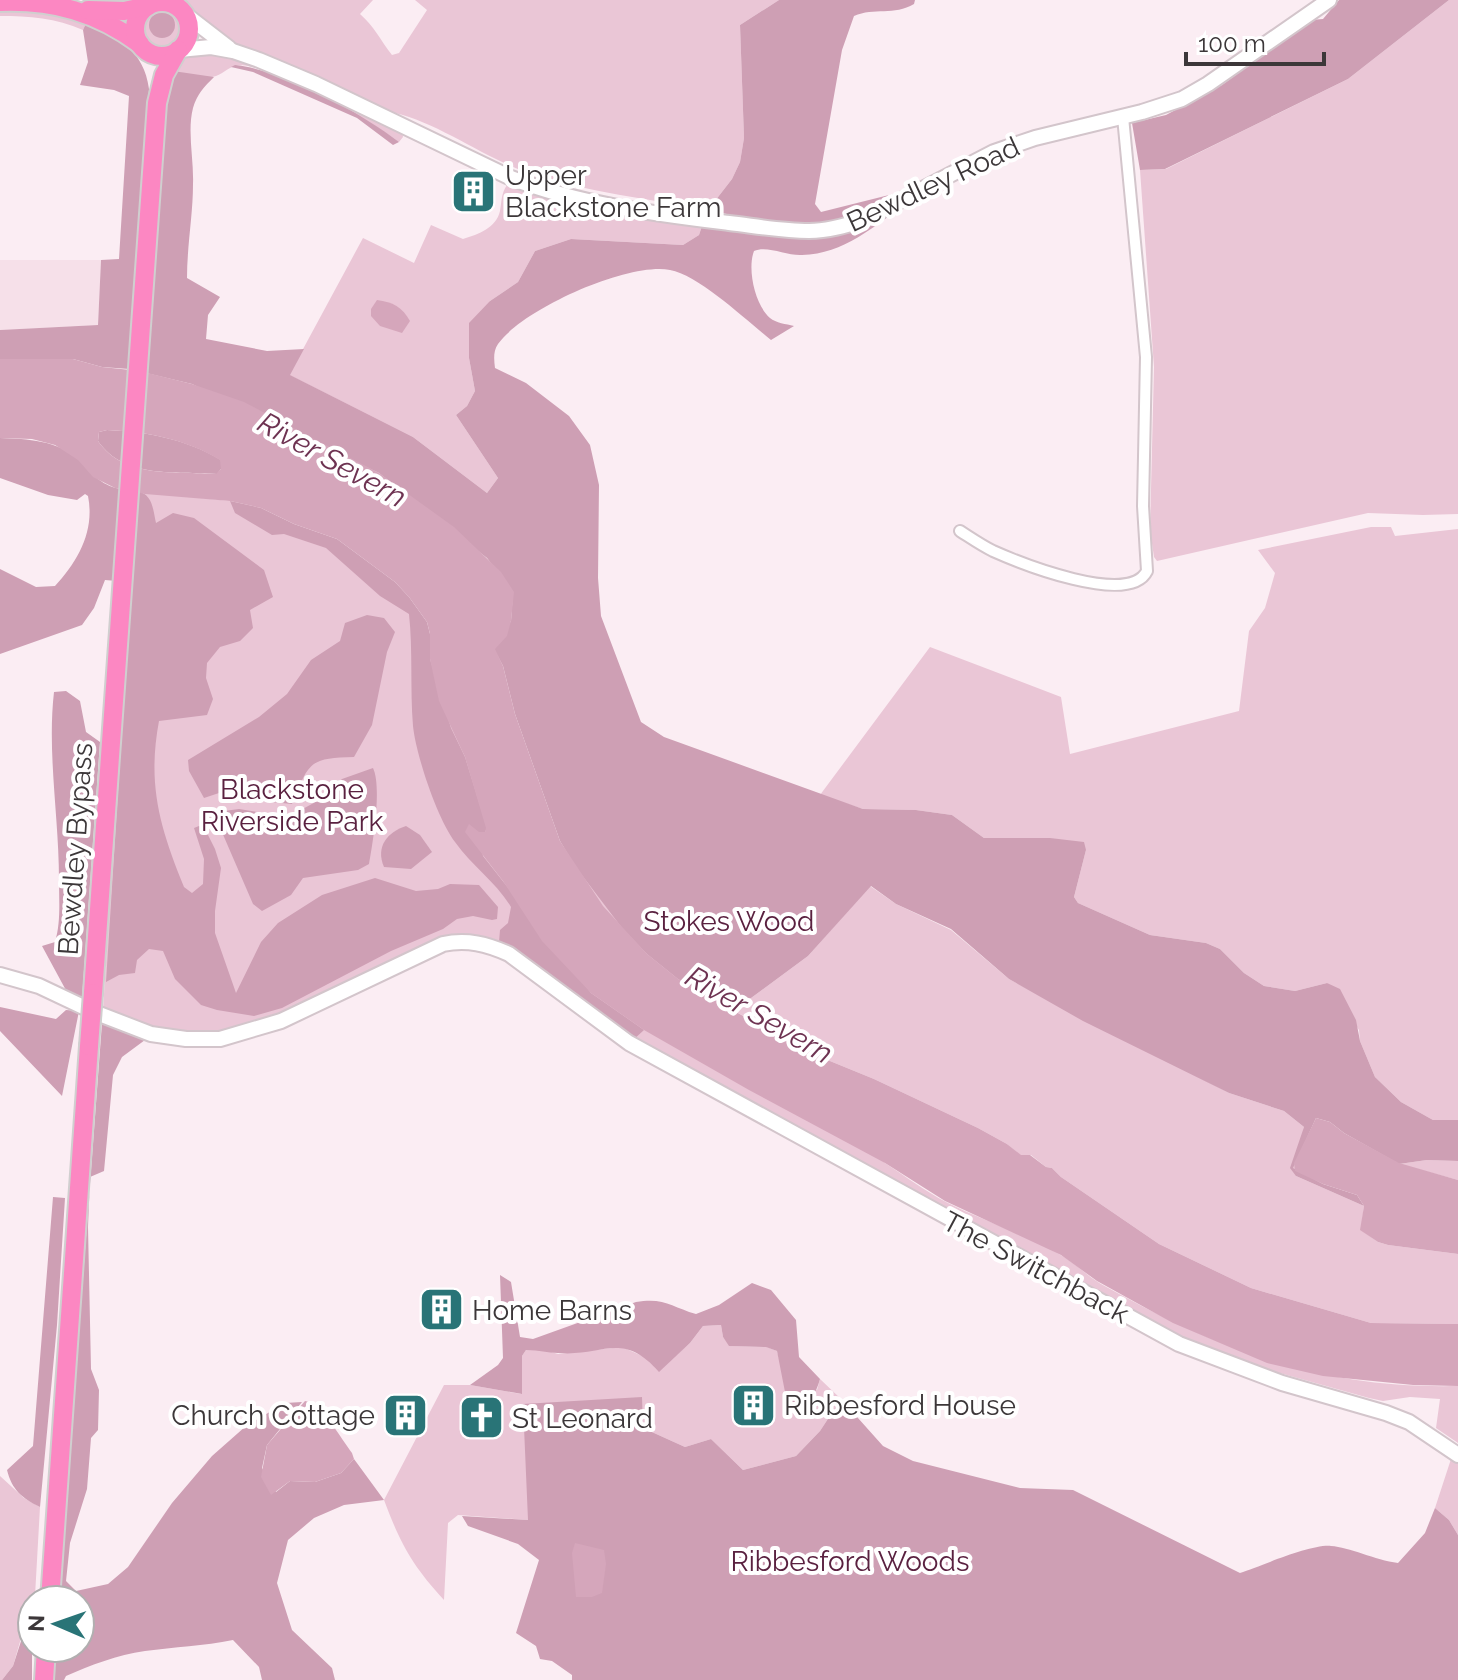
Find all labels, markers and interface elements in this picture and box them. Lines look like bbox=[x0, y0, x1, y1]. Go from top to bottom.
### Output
scale bar bbox=[1186, 16, 1324, 66]
text: 100 m bbox=[1198, 29, 1266, 58]
street label: Bewdley Road bbox=[842, 130, 1025, 239]
place label: Upper Blackstone Farm bbox=[505, 159, 721, 224]
building icon: Upper Blackstone Farm bbox=[450, 167, 498, 215]
water label: River Severn bbox=[252, 405, 412, 515]
street label: Bewdley Bypass bbox=[52, 742, 99, 956]
park label: Blackstone Riverside Park bbox=[201, 773, 384, 838]
park label: Stokes Wood bbox=[644, 905, 814, 938]
water label: River Severn bbox=[680, 959, 839, 1071]
street label: The Switchback bbox=[937, 1205, 1135, 1330]
building icon: Home Barns bbox=[417, 1286, 465, 1334]
place label: Home Barns bbox=[472, 1294, 632, 1327]
building icon: Ribbesford House bbox=[729, 1381, 777, 1429]
place label: Ribbesford House bbox=[784, 1389, 1016, 1422]
building icon: Church Cottage bbox=[382, 1391, 430, 1439]
church icon: St Leonard bbox=[457, 1394, 505, 1442]
place label: Church Cottage bbox=[171, 1399, 375, 1432]
place label: St Leonard bbox=[512, 1402, 653, 1435]
park label: Ribbesford Woods bbox=[731, 1545, 969, 1578]
north arrow bbox=[16, 1584, 96, 1664]
text: N bbox=[23, 1614, 49, 1632]

